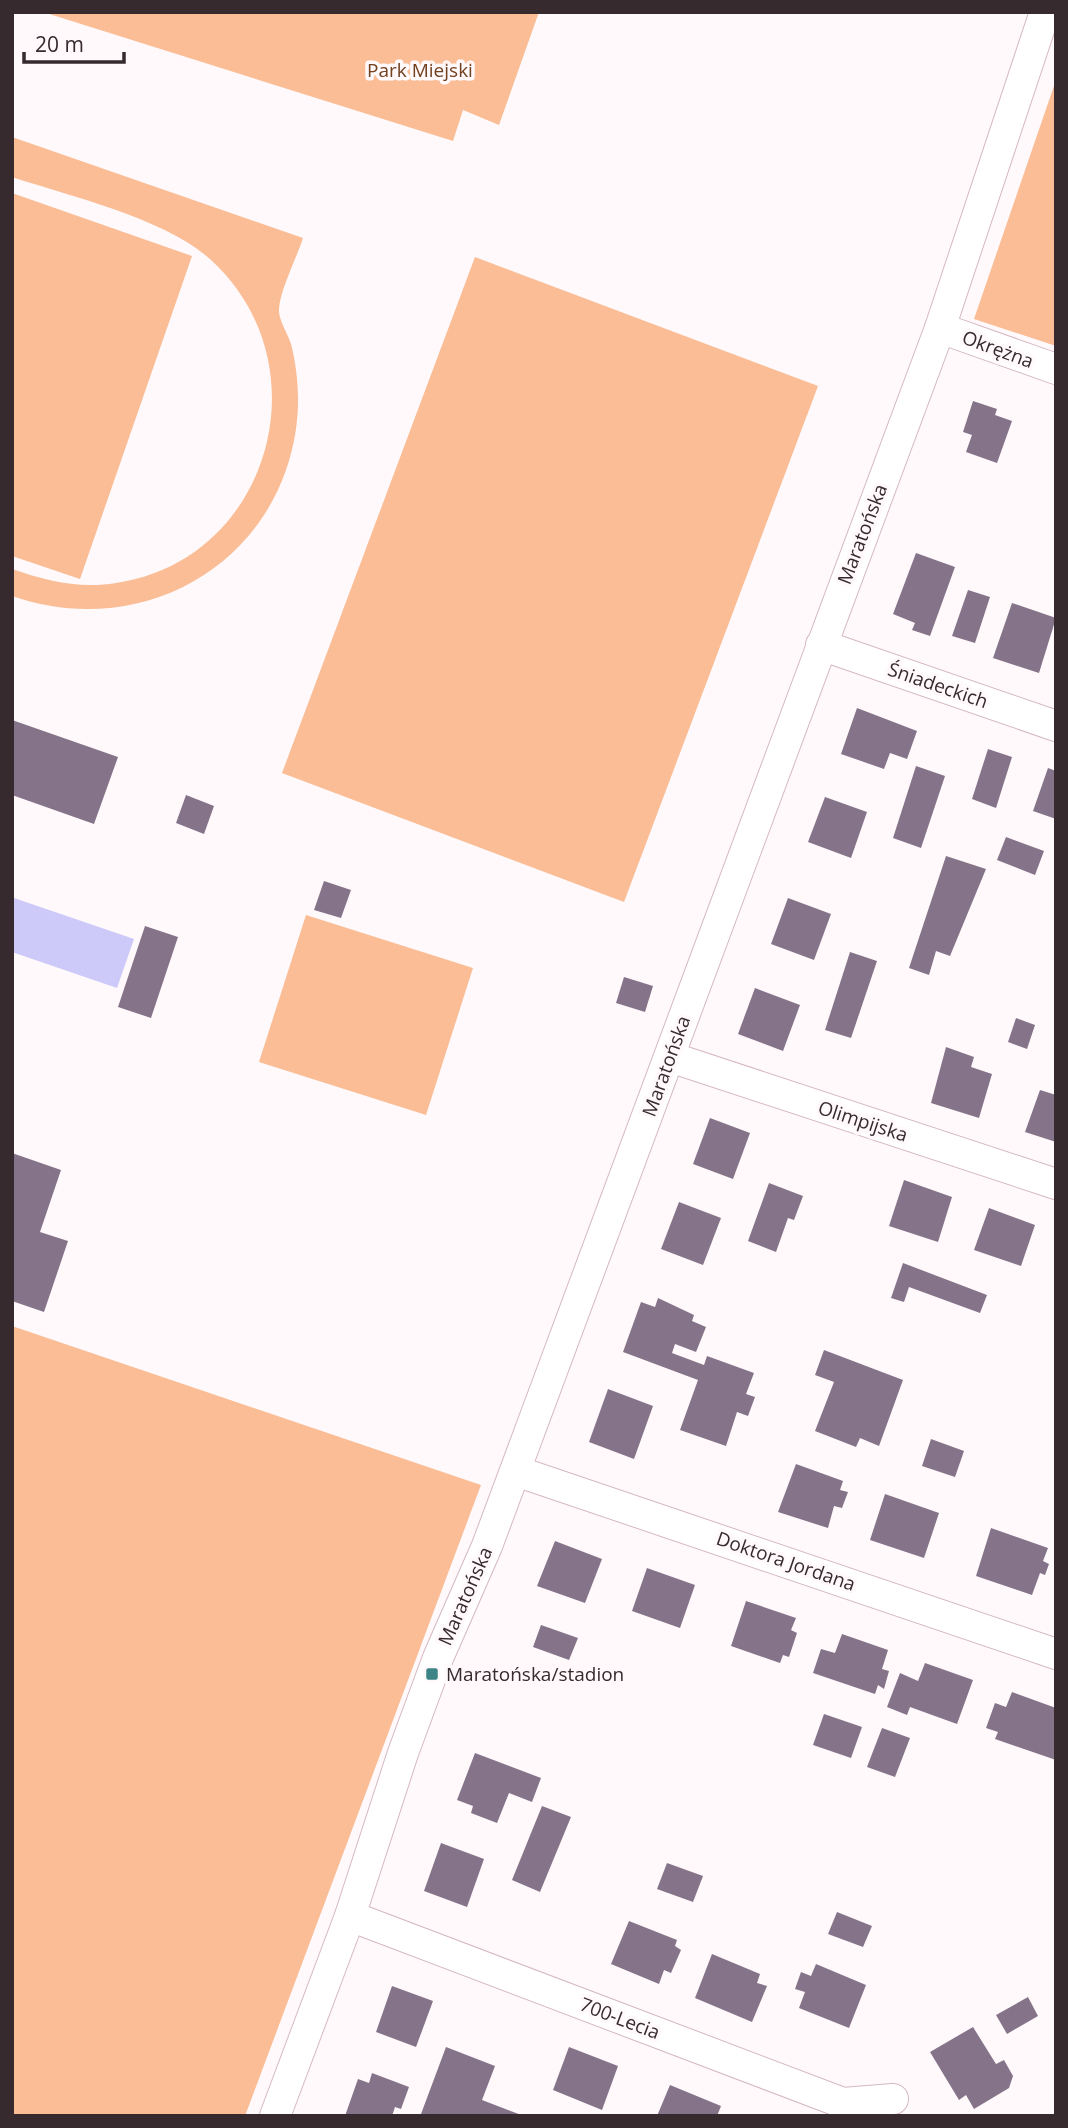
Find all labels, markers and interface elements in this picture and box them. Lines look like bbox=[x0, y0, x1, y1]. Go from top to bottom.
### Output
scale bar bbox=[24, 21, 124, 65]
text: 20 m bbox=[35, 30, 84, 58]
park label: Park Miejski bbox=[367, 57, 473, 83]
street label: Okrężna bbox=[959, 324, 1037, 374]
street label: Maratońska bbox=[831, 480, 893, 588]
street label: Śniadeckich bbox=[884, 656, 992, 714]
street label: Maratońska bbox=[636, 1012, 696, 1120]
street label: Olimpijska bbox=[815, 1094, 911, 1148]
street label: Doktora Jordana bbox=[713, 1525, 859, 1597]
street label: Maratońska bbox=[432, 1543, 498, 1649]
place label: Maratońska/stadion bbox=[446, 1661, 624, 1687]
marker: Maratońska/stadion bbox=[424, 1666, 440, 1682]
street label: 700-Lecia bbox=[576, 1991, 664, 2045]

